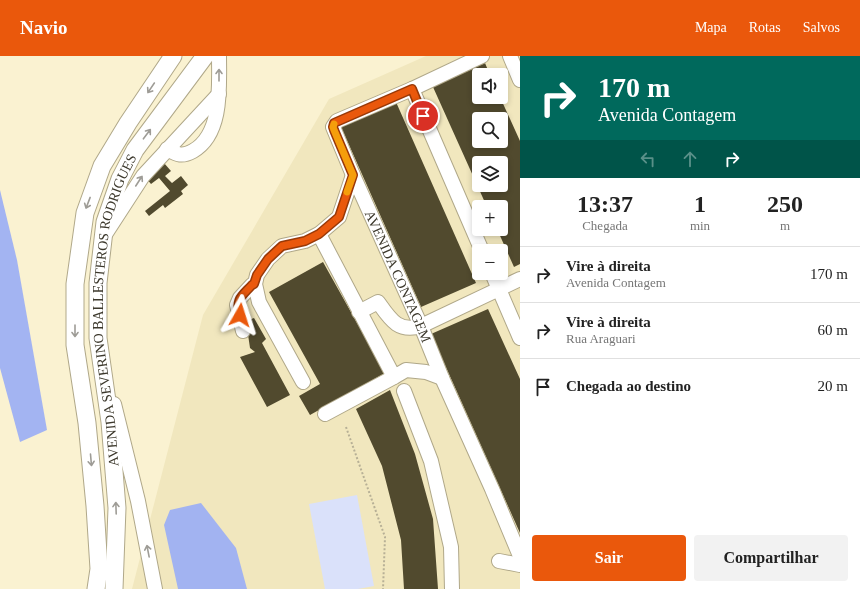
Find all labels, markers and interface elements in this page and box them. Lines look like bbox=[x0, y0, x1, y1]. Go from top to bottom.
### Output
text: Navio bbox=[20, 17, 68, 38]
text: Mapa bbox=[695, 20, 727, 35]
text: Rotas bbox=[749, 20, 781, 35]
text: Salvos bbox=[803, 20, 840, 35]
map controls bbox=[472, 68, 508, 280]
button: sound bbox=[472, 68, 508, 104]
one-way arrow bbox=[215, 69, 223, 82]
icon: right bbox=[532, 72, 584, 124]
text: 170 m bbox=[598, 72, 670, 103]
one-way arrow bbox=[147, 83, 156, 94]
pin bbox=[406, 99, 440, 133]
icon: arrive bbox=[412, 105, 434, 127]
text: Avenida Contagem bbox=[598, 105, 736, 125]
button: search bbox=[472, 112, 508, 148]
one-way arrow bbox=[143, 128, 151, 139]
icon: left bbox=[637, 148, 659, 170]
icon: ahead bbox=[679, 148, 701, 170]
icon: right bbox=[721, 148, 743, 170]
street label: AVENIDA SEVERINO BALLESTEROS RODRIGUES bbox=[90, 152, 140, 467]
button: layers bbox=[472, 156, 508, 192]
one-way arrow bbox=[135, 176, 143, 187]
text: 13:37 bbox=[577, 191, 633, 217]
text: 1 bbox=[694, 191, 706, 217]
text: 250 bbox=[767, 191, 803, 217]
one-way arrow bbox=[84, 196, 92, 208]
button: + bbox=[472, 200, 508, 236]
street label: AVENIDA CONTAGEM bbox=[362, 208, 434, 345]
text: Chegada bbox=[582, 218, 628, 233]
text: min bbox=[690, 218, 710, 233]
text: m bbox=[780, 218, 790, 233]
button: − bbox=[472, 244, 508, 280]
text: Vire à direita bbox=[566, 258, 651, 274]
icon: right bbox=[532, 264, 554, 286]
text: 170 m bbox=[810, 266, 848, 282]
text: Avenida Contagem bbox=[566, 275, 666, 290]
position arrow bbox=[219, 294, 261, 336]
text: Vire à direita bbox=[566, 314, 651, 330]
icon: right bbox=[532, 320, 554, 342]
text: 60 m bbox=[818, 322, 848, 338]
one-way arrow bbox=[71, 324, 79, 337]
text: Rua Araguari bbox=[566, 331, 636, 346]
icon: arrive bbox=[532, 376, 554, 398]
text: Chegada ao destino bbox=[566, 378, 691, 394]
text: 20 m bbox=[818, 378, 848, 394]
one-way arrow bbox=[87, 453, 95, 466]
one-way arrow bbox=[113, 502, 120, 515]
button: Sair bbox=[532, 535, 686, 581]
button: Compartilhar bbox=[694, 535, 848, 581]
one-way arrow bbox=[143, 545, 151, 558]

